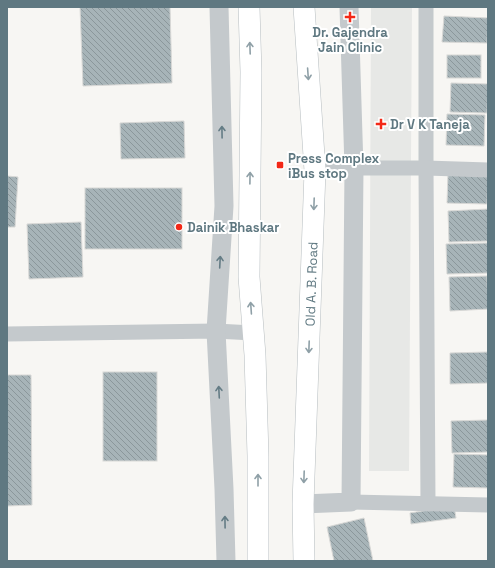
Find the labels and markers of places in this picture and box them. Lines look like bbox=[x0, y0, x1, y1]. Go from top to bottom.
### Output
marker: Dr. Gajendra Jain Clinic bbox=[344, 11, 356, 23]
place label: Dr. Gajendra Jain Clinic bbox=[312, 24, 388, 56]
place label: Dr V K Taneja bbox=[390, 116, 470, 133]
marker: Dr V K Taneja bbox=[375, 118, 387, 130]
place label: Press Complex iBus stop bbox=[288, 150, 379, 182]
marker: Press Complex iBus stop bbox=[275, 160, 285, 170]
place label: Dainik Bhaskar bbox=[187, 219, 280, 236]
marker: Dainik Bhaskar bbox=[174, 222, 184, 232]

